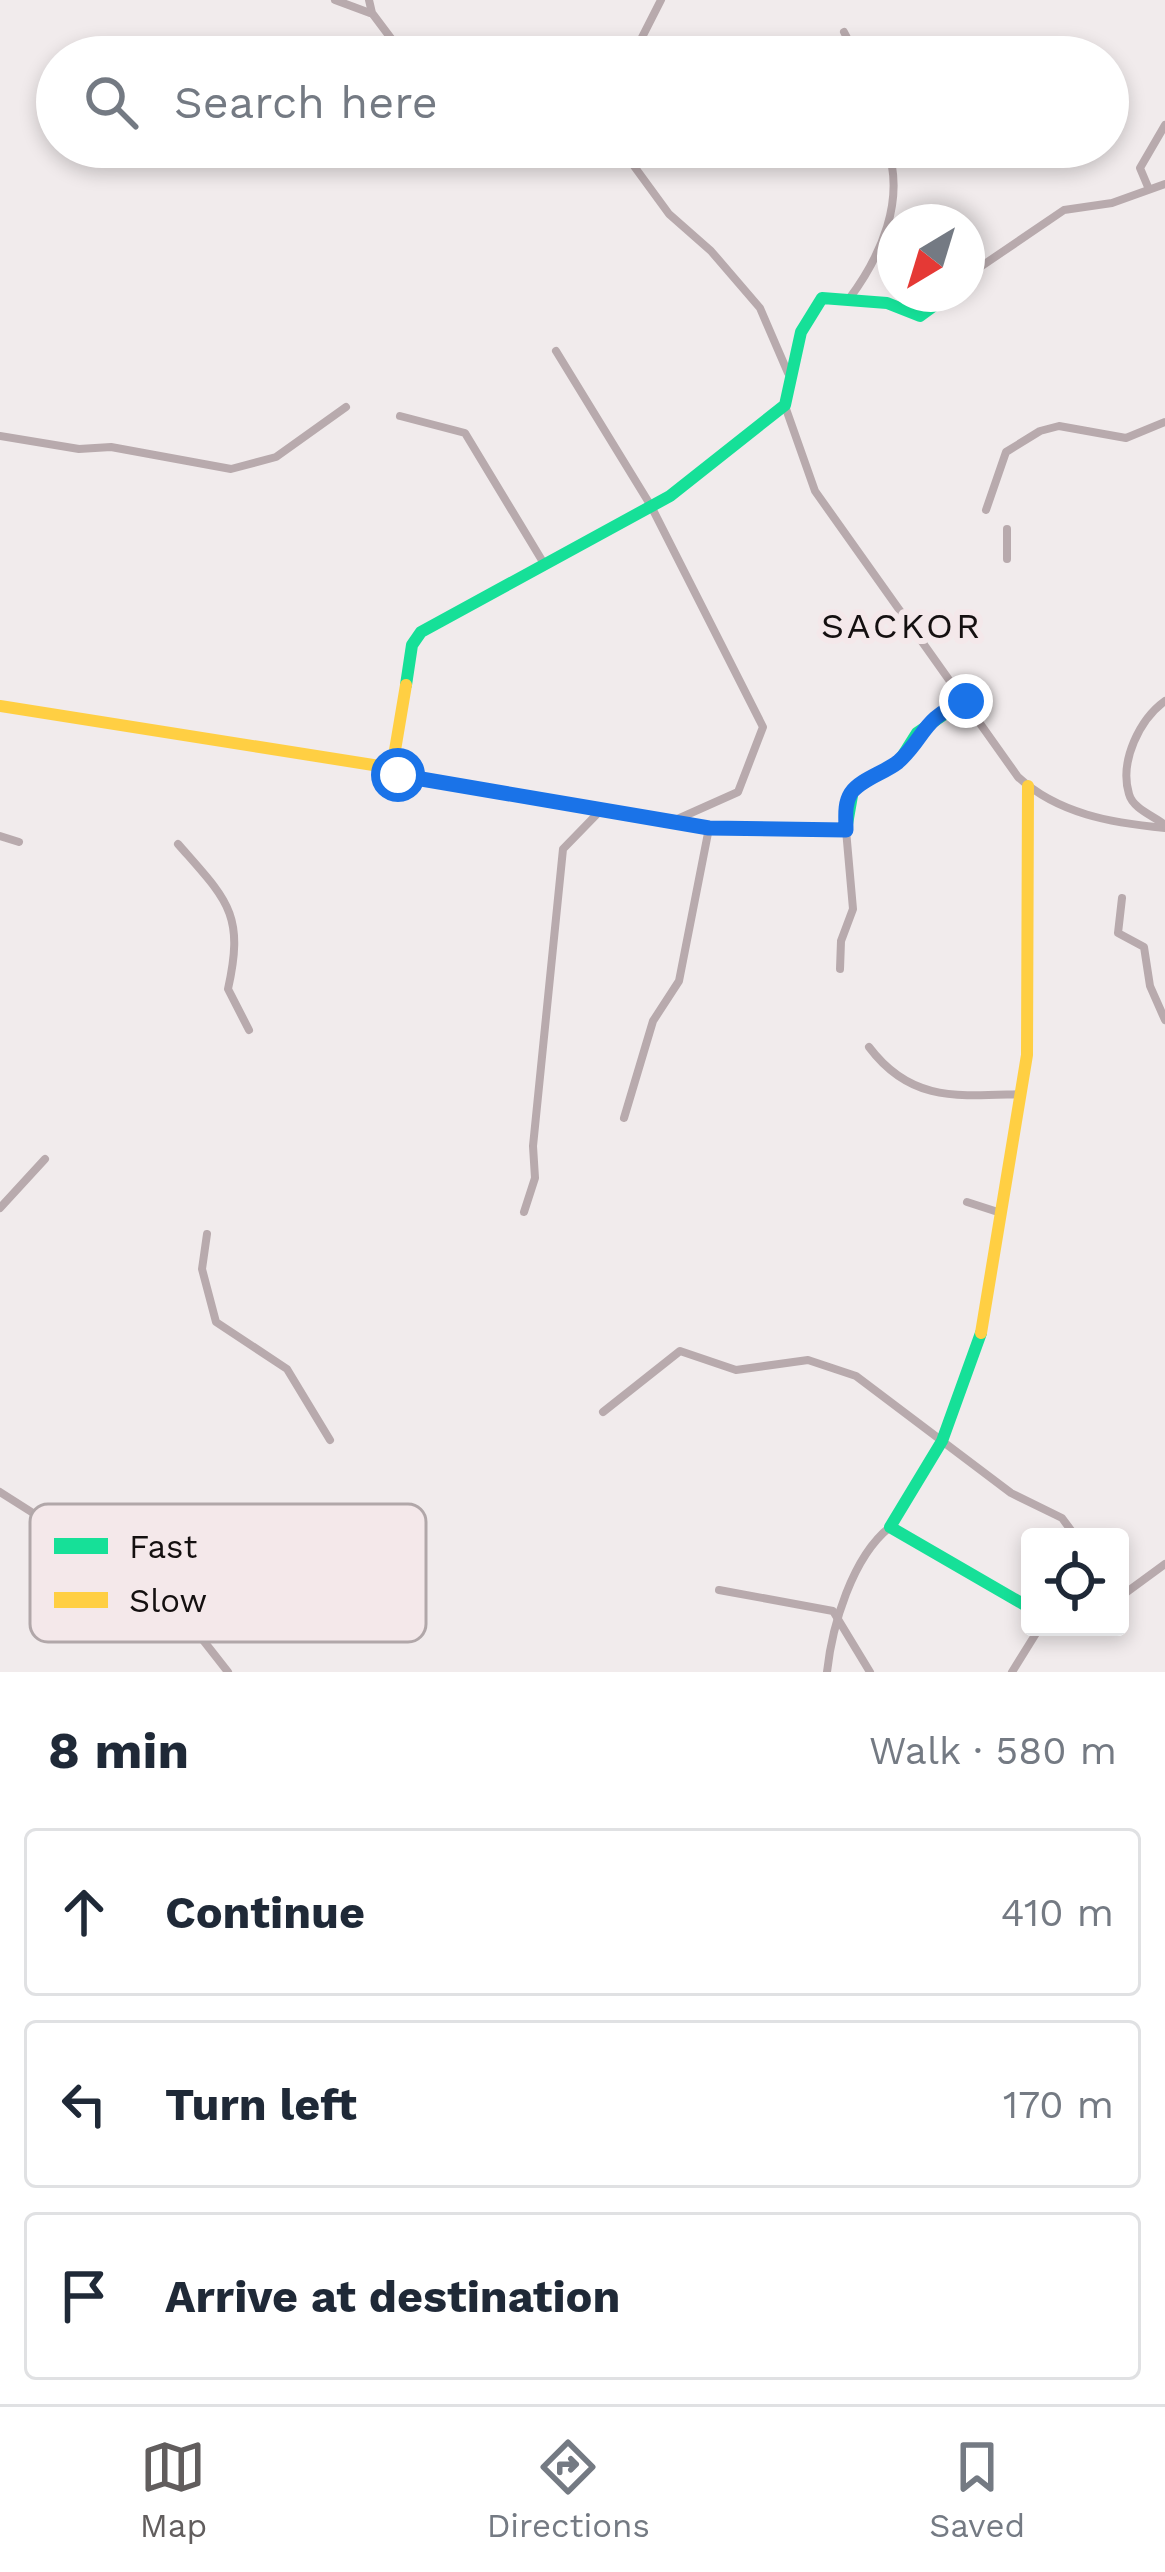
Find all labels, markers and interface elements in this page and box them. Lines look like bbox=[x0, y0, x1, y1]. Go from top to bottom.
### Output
search box bbox=[36, 36, 1129, 168]
icon: search bbox=[78, 69, 144, 135]
text: Search here bbox=[174, 76, 438, 129]
north arrow bbox=[877, 204, 985, 312]
district label: SACKOR bbox=[821, 605, 983, 647]
route end bbox=[939, 674, 993, 728]
route start bbox=[371, 748, 425, 802]
legend bbox=[30, 1504, 426, 1642]
text: Fast bbox=[129, 1527, 198, 1566]
map controls bbox=[1021, 1528, 1129, 1636]
button: locate bbox=[1021, 1528, 1129, 1636]
text: Slow bbox=[129, 1581, 207, 1620]
text: 8 min bbox=[48, 1721, 189, 1780]
text: Walk · 580 m bbox=[869, 1728, 1117, 1773]
icon: ahead bbox=[51, 1879, 117, 1945]
text: Continue bbox=[165, 1886, 365, 1939]
text: 410 m bbox=[1001, 1890, 1114, 1935]
icon: left bbox=[51, 2071, 117, 2137]
text: Turn left bbox=[165, 2078, 357, 2131]
text: 170 m bbox=[1003, 2082, 1114, 2127]
icon: arrive bbox=[51, 2263, 117, 2329]
text: Arrive at destination bbox=[165, 2270, 620, 2323]
tab: Map bbox=[140, 2434, 207, 2545]
tab: Directions bbox=[487, 2434, 650, 2545]
tab: Saved bbox=[929, 2434, 1025, 2545]

